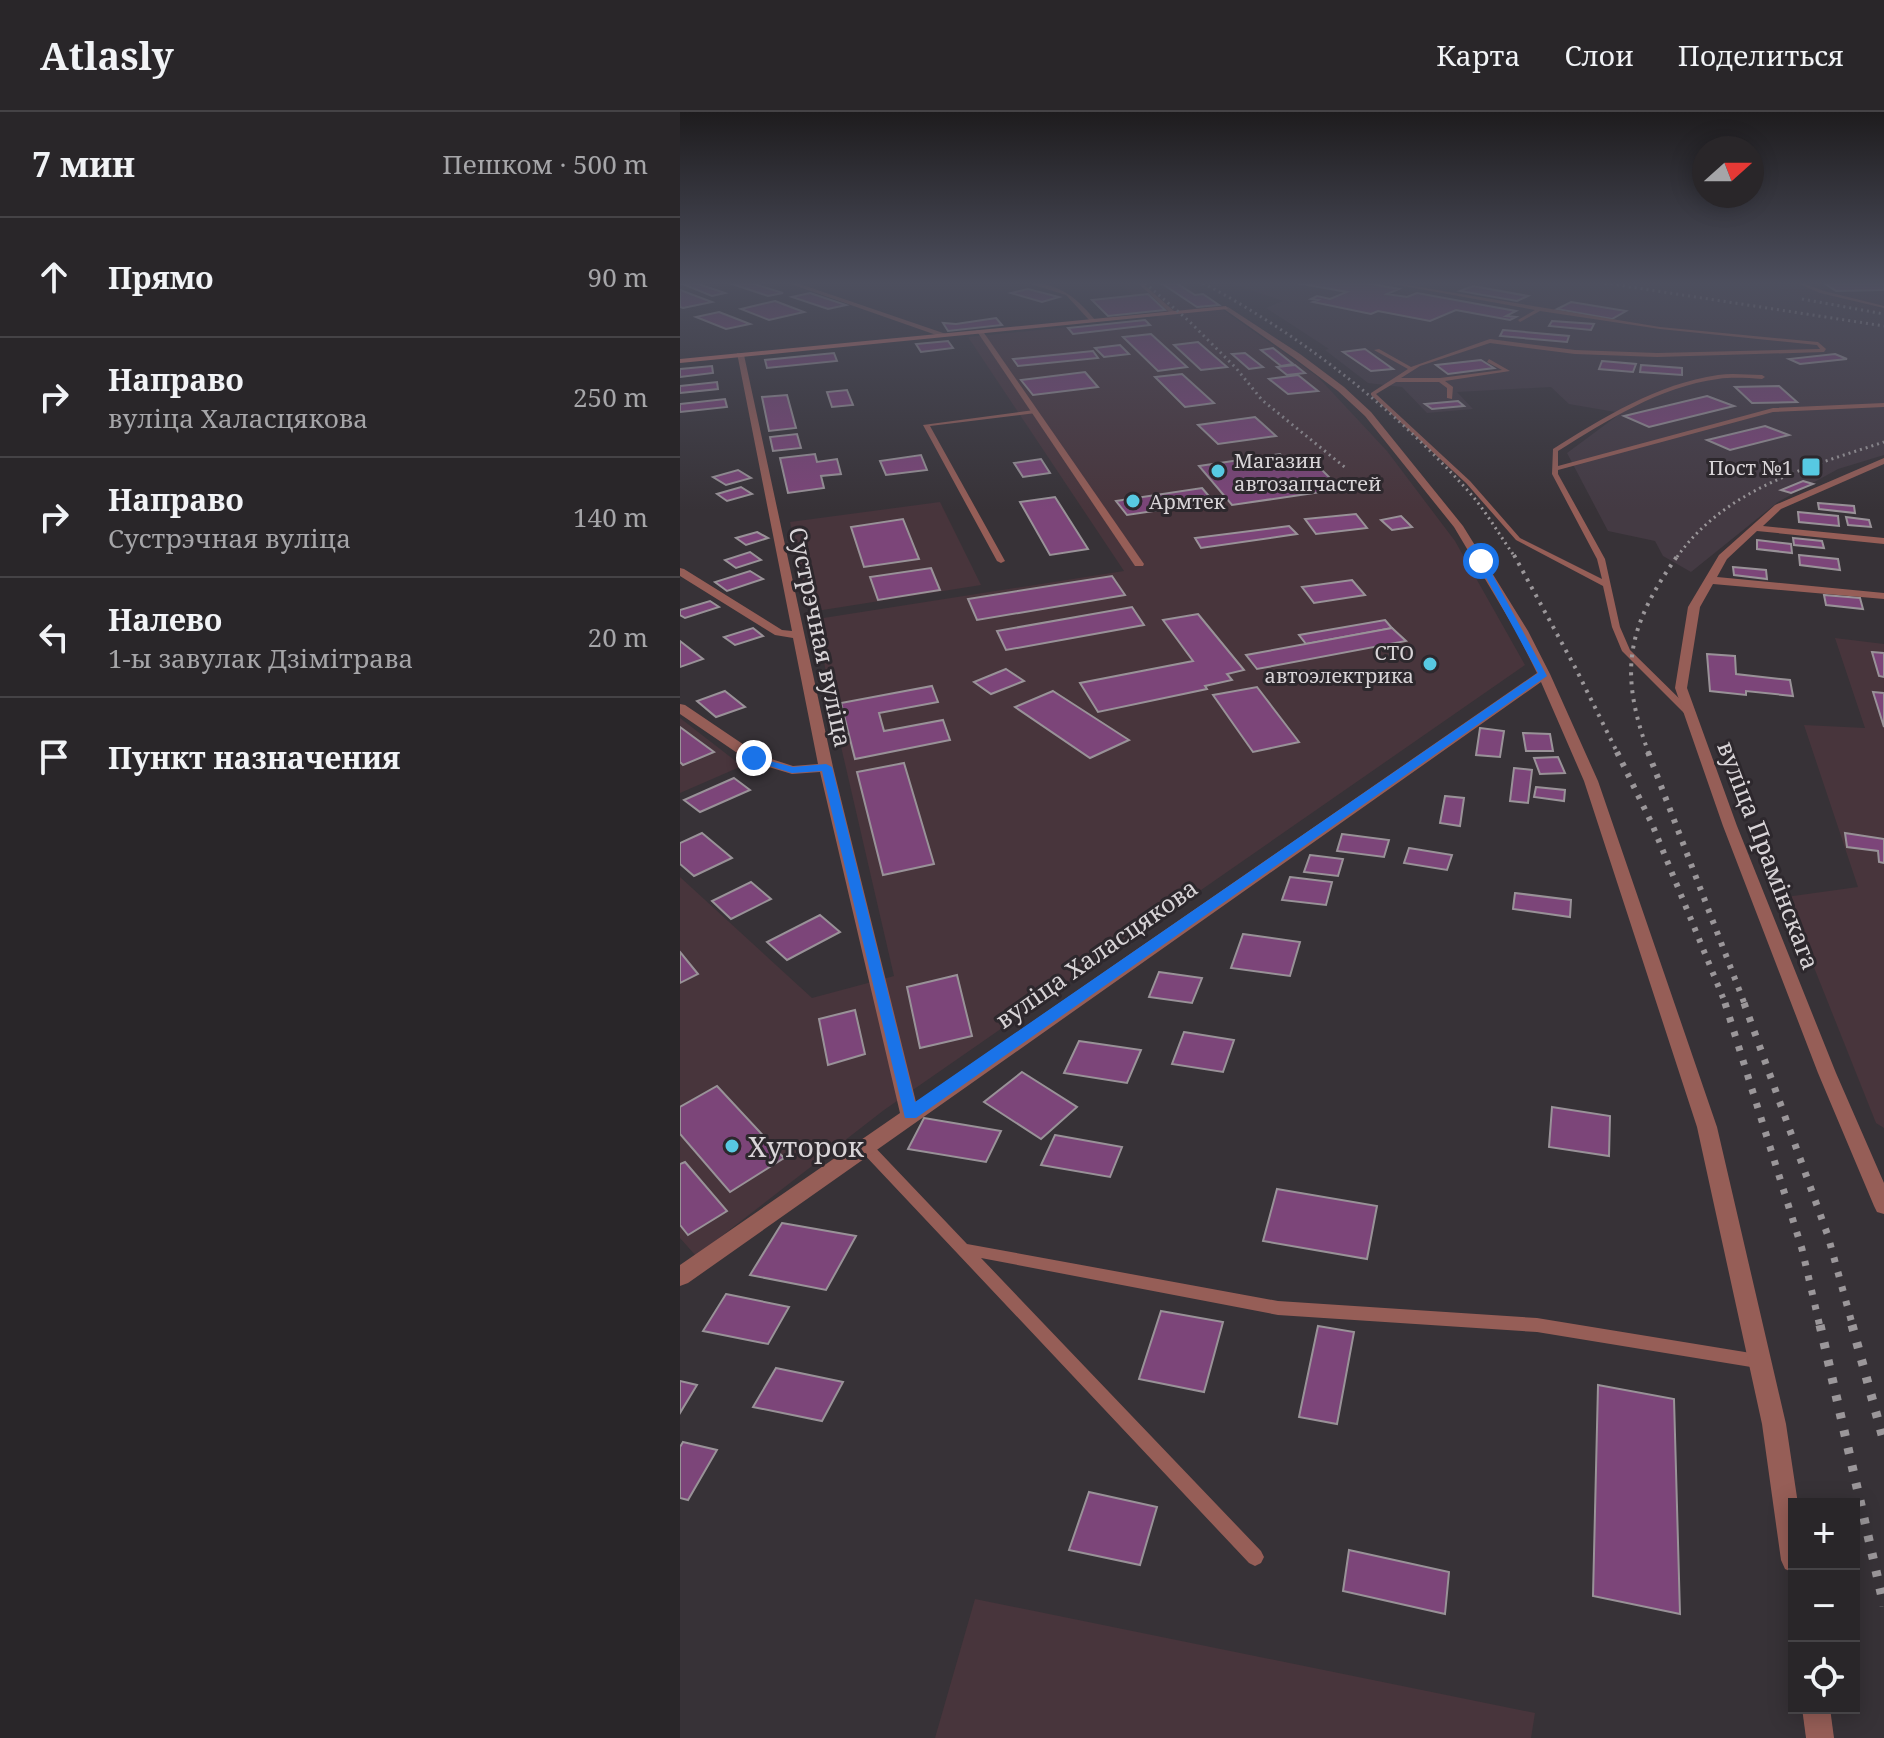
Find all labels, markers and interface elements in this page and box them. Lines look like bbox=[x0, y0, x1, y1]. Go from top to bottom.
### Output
text: Atlasly bbox=[40, 29, 174, 81]
text: Карта bbox=[1436, 36, 1520, 74]
text: Слои bbox=[1564, 36, 1634, 74]
text: Поделиться bbox=[1678, 36, 1844, 74]
north arrow bbox=[1692, 136, 1764, 208]
text: 7 мин bbox=[32, 141, 135, 187]
text: Пешком · 500 m bbox=[442, 146, 648, 182]
icon: ahead bbox=[32, 255, 76, 299]
text: Прямо bbox=[108, 257, 214, 298]
text: 90 m bbox=[588, 259, 648, 295]
text: Направо bbox=[108, 359, 244, 400]
icon: right bbox=[32, 375, 76, 419]
text: 250 m bbox=[573, 379, 648, 415]
text: вуліца Халасцякова bbox=[108, 400, 368, 436]
place label: Магазин автозапчастей bbox=[1234, 447, 1381, 497]
place label: Пост №1 bbox=[1708, 454, 1793, 481]
marker: Пост №1 bbox=[1800, 456, 1822, 478]
marker: Магазин автозапчастей bbox=[1209, 462, 1227, 480]
text: Направо bbox=[108, 479, 244, 520]
place label: Армтек bbox=[1149, 488, 1226, 515]
marker: Армтек bbox=[1124, 492, 1142, 510]
icon: right bbox=[32, 495, 76, 539]
text: 140 m bbox=[573, 499, 648, 535]
text: Сустрэчная вуліца bbox=[108, 520, 351, 556]
street label: Сустрэчная вуліца bbox=[782, 524, 860, 750]
route start bbox=[1463, 543, 1499, 579]
text: Налево bbox=[108, 599, 222, 640]
icon: left bbox=[32, 615, 76, 659]
text: 20 m bbox=[588, 619, 648, 655]
place label: СТО автоэлектрика bbox=[1265, 639, 1414, 689]
text: 1-ы завулак Дзімітрава bbox=[108, 640, 413, 676]
marker: СТО автоэлектрика bbox=[1421, 655, 1439, 673]
icon: arrive bbox=[32, 735, 76, 779]
street label: вуліца Прамінскага bbox=[1710, 736, 1828, 974]
text: Пункт назначения bbox=[108, 737, 400, 778]
route end bbox=[736, 740, 772, 776]
street label: вуліца Халасцякова bbox=[988, 871, 1204, 1035]
place label: Хуторок bbox=[748, 1127, 865, 1165]
marker: Хуторок bbox=[723, 1137, 741, 1155]
map controls bbox=[1788, 1498, 1860, 1714]
button: + bbox=[1788, 1498, 1860, 1570]
button: − bbox=[1788, 1570, 1860, 1642]
button: locate bbox=[1788, 1642, 1860, 1714]

